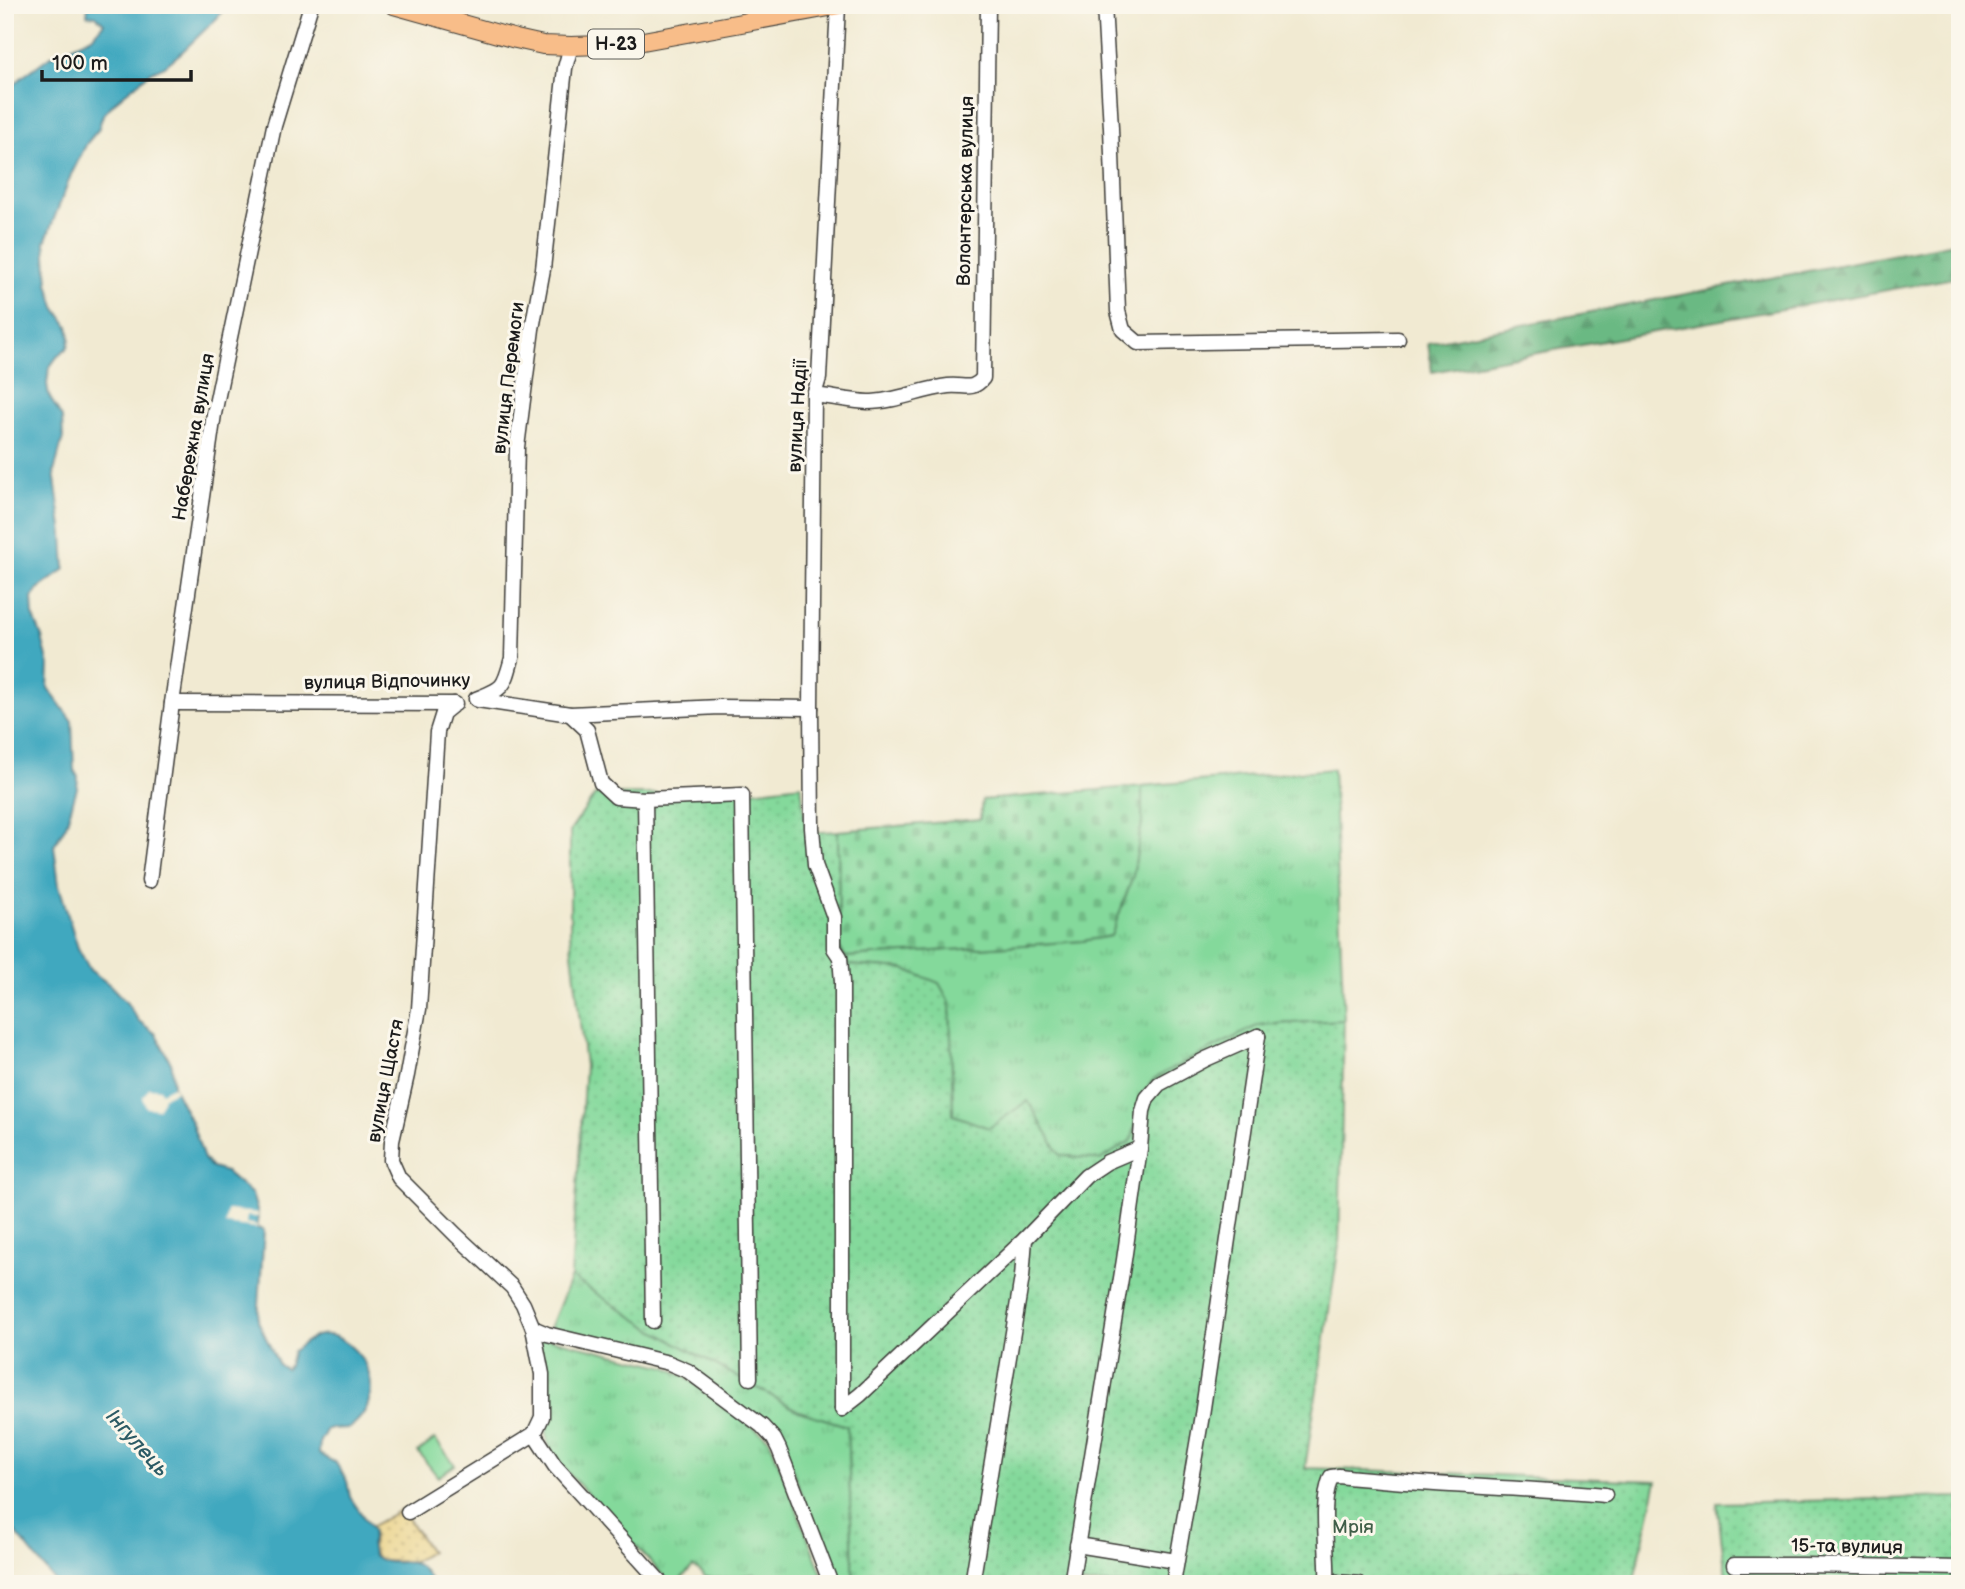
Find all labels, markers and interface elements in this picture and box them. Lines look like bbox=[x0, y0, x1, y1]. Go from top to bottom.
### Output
road number: Н-23 bbox=[588, 29, 644, 58]
scale bar bbox=[42, 38, 191, 82]
text: 100 m bbox=[52, 51, 108, 76]
street label: Волонтерська вулиця bbox=[953, 96, 979, 286]
street label: вулиця Перемоги bbox=[488, 300, 530, 456]
street label: Набережна вулиця bbox=[168, 351, 220, 523]
street label: вулиця Надії bbox=[784, 358, 812, 473]
street label: вулиця Відпочинку bbox=[304, 669, 471, 695]
street label: вулиця Щастя bbox=[363, 1017, 409, 1145]
water label: Інгулець bbox=[100, 1404, 174, 1482]
park label: Мрія bbox=[1332, 1516, 1374, 1539]
street label: 15-та вулиця bbox=[1791, 1535, 1903, 1559]

